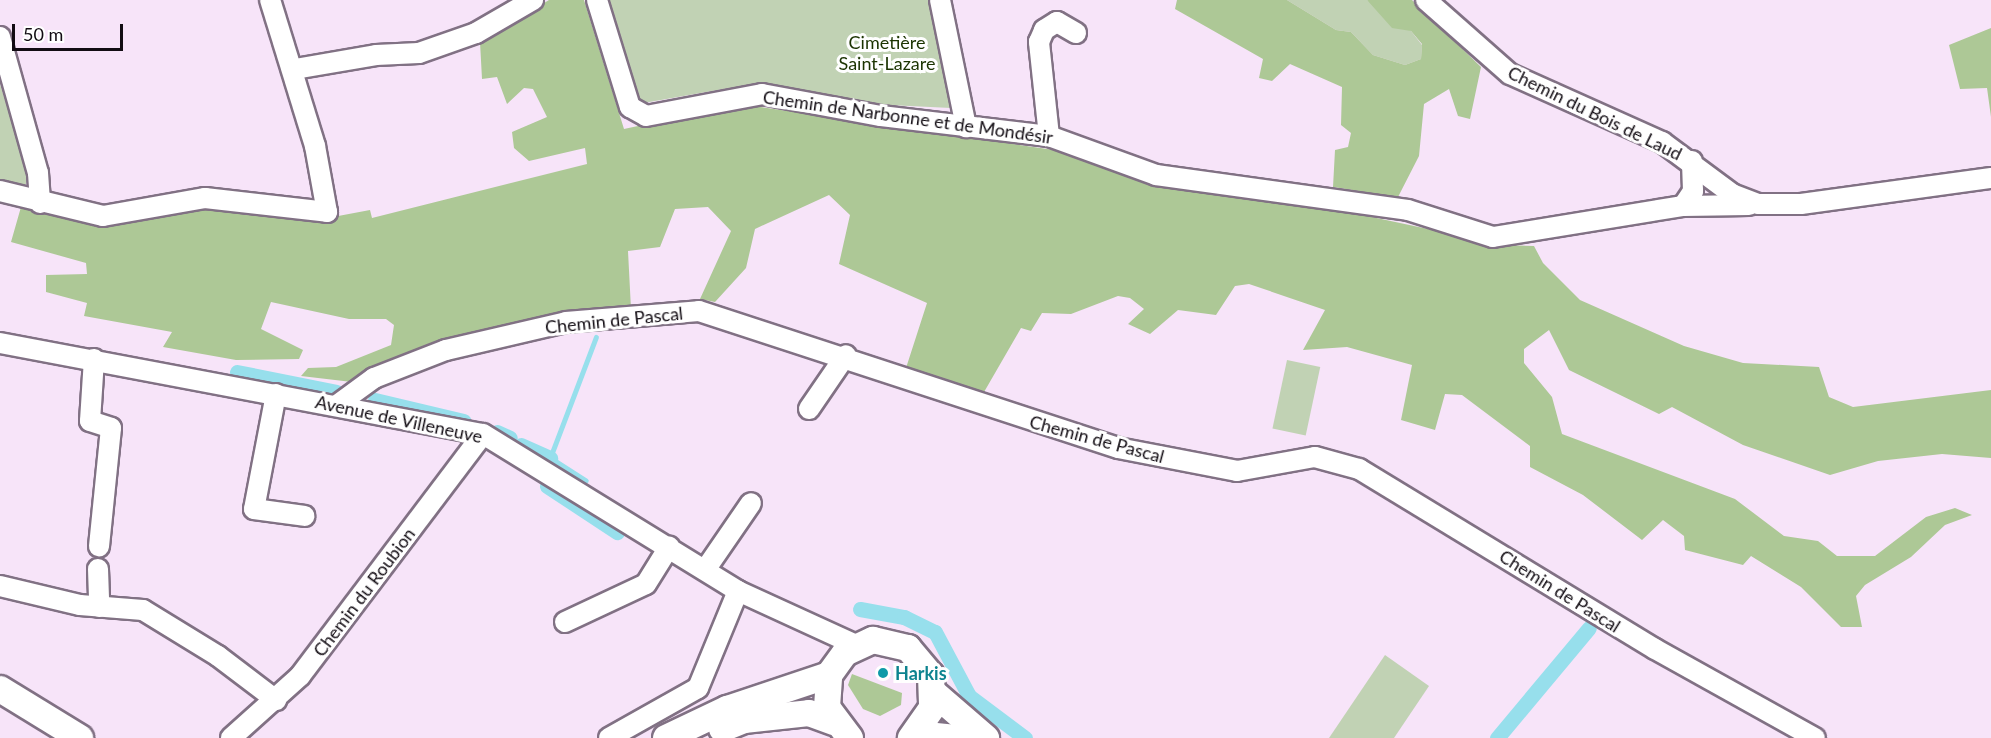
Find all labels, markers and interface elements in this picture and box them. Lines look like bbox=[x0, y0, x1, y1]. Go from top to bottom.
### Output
scale bar bbox=[15, 12, 126, 50]
text: 50 m bbox=[23, 23, 63, 45]
park label: Cimetière Saint-Lazare bbox=[839, 32, 935, 74]
street label: Chemin du Bois de Laud bbox=[1504, 61, 1686, 165]
street label: Chemin de Narbonne et de Mondésir bbox=[762, 86, 1054, 148]
street label: Chemin de Pascal bbox=[544, 302, 684, 338]
street label: Avenue de Villeneuve bbox=[313, 391, 485, 447]
street label: Chemin de Pascal bbox=[1027, 411, 1167, 467]
street label: Chemin du Roubion bbox=[309, 523, 419, 661]
street label: Chemin de Pascal bbox=[1496, 545, 1624, 637]
place label: Harkis bbox=[895, 662, 947, 684]
marker: Harkis bbox=[876, 666, 890, 680]

